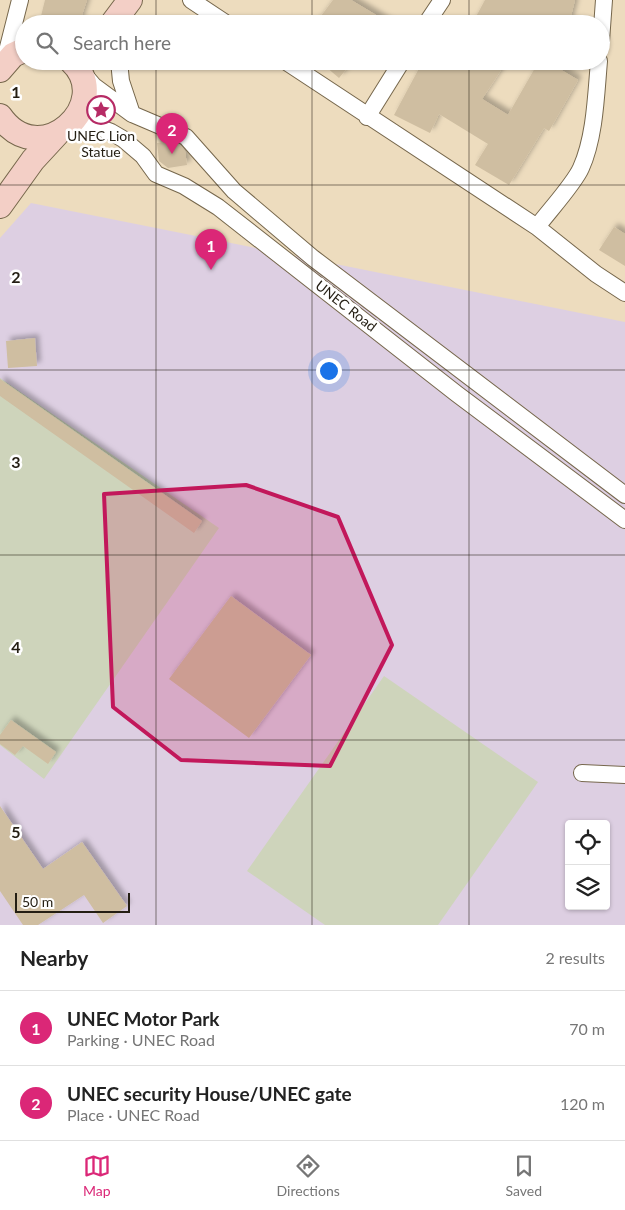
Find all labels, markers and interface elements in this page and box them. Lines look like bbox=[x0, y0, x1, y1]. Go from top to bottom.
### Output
search box bbox=[15, 15, 610, 70]
icon: search bbox=[33, 29, 61, 57]
text: Search here bbox=[73, 31, 171, 54]
text: 1 bbox=[11, 82, 21, 101]
place icon: UNEC Lion Statue bbox=[86, 95, 116, 125]
pin: 2 bbox=[156, 113, 188, 154]
place label: UNEC Lion Statue bbox=[67, 127, 135, 160]
pin: 1 bbox=[195, 229, 227, 270]
text: 2 bbox=[11, 267, 21, 286]
street label: UNEC Road bbox=[312, 276, 380, 335]
your location bbox=[316, 358, 342, 384]
text: 3 bbox=[11, 452, 21, 471]
text: 4 bbox=[11, 637, 21, 656]
map controls bbox=[565, 820, 610, 910]
button: locate bbox=[565, 820, 610, 865]
text: 5 bbox=[11, 822, 21, 841]
button: layers bbox=[565, 865, 610, 910]
scale bar bbox=[15, 890, 130, 913]
text: 50 m bbox=[22, 893, 53, 910]
text: Nearby bbox=[20, 945, 88, 970]
text: 2 results bbox=[545, 948, 605, 967]
text: UNEC Motor Park bbox=[67, 1007, 220, 1030]
text: 1 bbox=[31, 1019, 41, 1038]
text: 70 m bbox=[569, 1019, 605, 1038]
text: Parking · UNEC Road bbox=[67, 1030, 215, 1049]
text: UNEC security House/UNEC gate bbox=[67, 1082, 352, 1105]
text: 2 bbox=[31, 1094, 41, 1113]
text: 120 m bbox=[560, 1094, 605, 1113]
text: Place · UNEC Road bbox=[67, 1105, 200, 1124]
tab: Map bbox=[83, 1152, 111, 1199]
tab: Directions bbox=[277, 1152, 340, 1199]
tab: Saved bbox=[506, 1152, 542, 1199]

